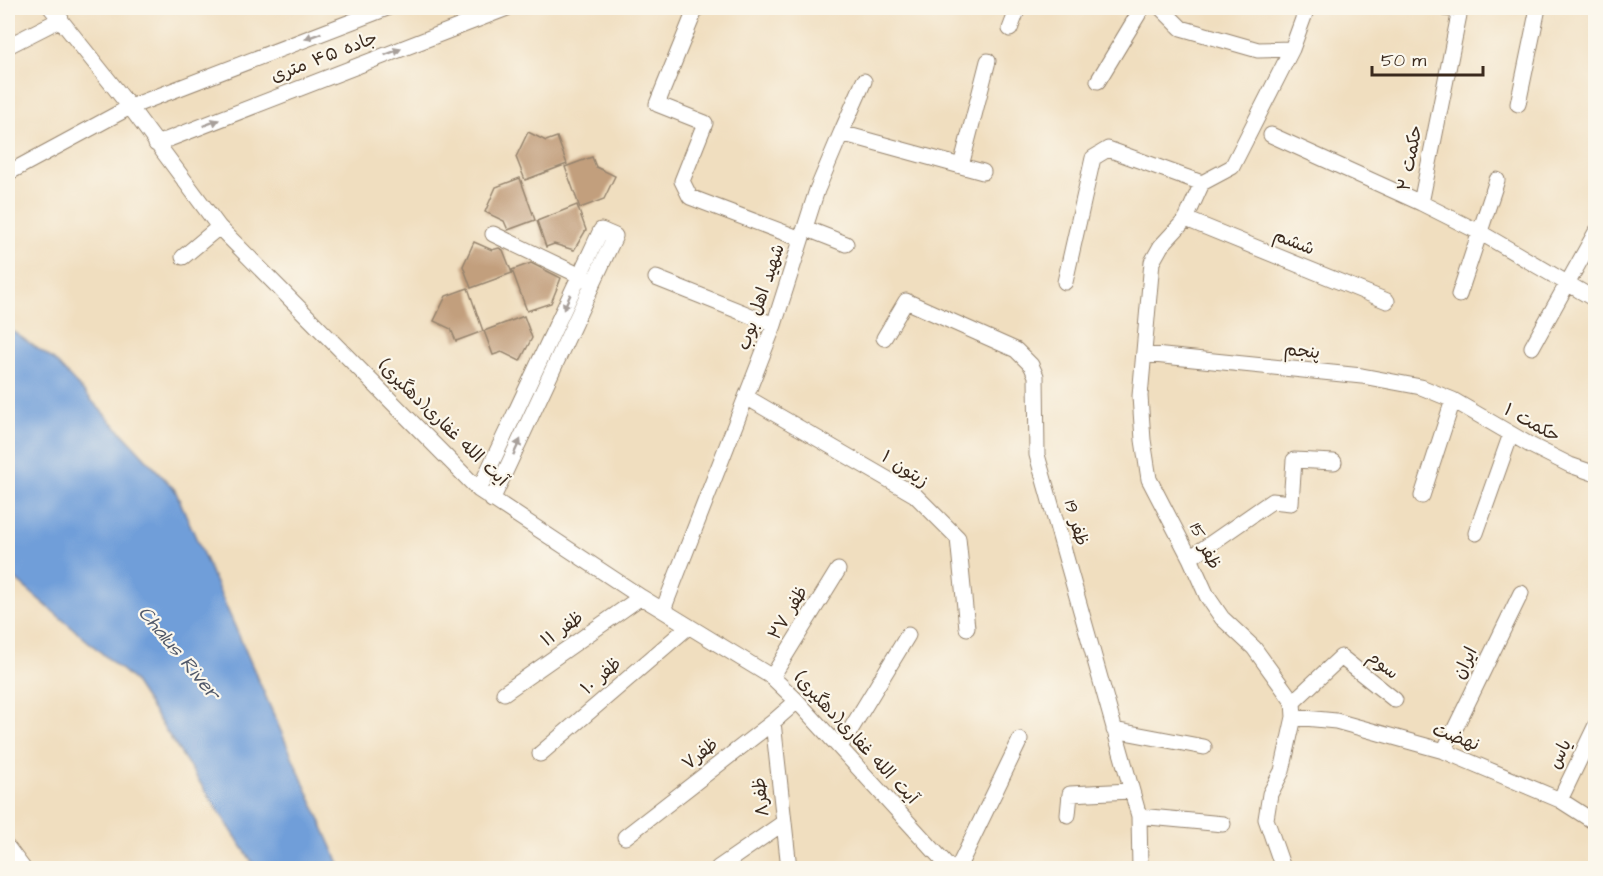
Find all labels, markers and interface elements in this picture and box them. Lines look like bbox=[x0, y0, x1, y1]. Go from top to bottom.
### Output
street label: جاده ۴۵ متری bbox=[267, 25, 381, 89]
one-way arrow bbox=[303, 32, 321, 42]
scale bar bbox=[1372, 39, 1483, 77]
one-way arrow bbox=[384, 47, 402, 57]
text: 50 m bbox=[1381, 48, 1426, 73]
one-way arrow bbox=[202, 117, 220, 127]
street label: حکمت ۲ bbox=[1391, 123, 1429, 193]
street label: ششم bbox=[1269, 222, 1318, 262]
street label: شهید اهل بوب bbox=[731, 240, 791, 354]
one-way arrow bbox=[562, 293, 572, 311]
street label: پنجم bbox=[1283, 337, 1321, 366]
street label: آیت الله غفاری(دهگیری) bbox=[372, 354, 515, 493]
street label: حکمت ۱ bbox=[1499, 397, 1565, 449]
one-way arrow bbox=[512, 439, 521, 456]
street label: زیتون ۱ bbox=[876, 444, 934, 494]
street label: ظفر 19 bbox=[1058, 497, 1094, 549]
street label: ظفر 15 bbox=[1183, 518, 1227, 574]
street label: ظفر ۲۷ bbox=[762, 581, 814, 645]
water label: Chalus River bbox=[131, 600, 228, 708]
street label: ظفر ۱۱ bbox=[536, 605, 588, 653]
street label: ایران bbox=[1447, 643, 1483, 683]
street label: سوم bbox=[1361, 645, 1404, 686]
street label: ظفر ۱۰ bbox=[575, 651, 627, 701]
street label: آیت الله غفاری(دهگیری) bbox=[788, 666, 925, 811]
street label: نهضت bbox=[1429, 717, 1483, 757]
street label: ظفر۷ bbox=[677, 732, 723, 776]
street label: یاس bbox=[1542, 735, 1578, 773]
street label: ظفر۸ bbox=[747, 776, 775, 818]

